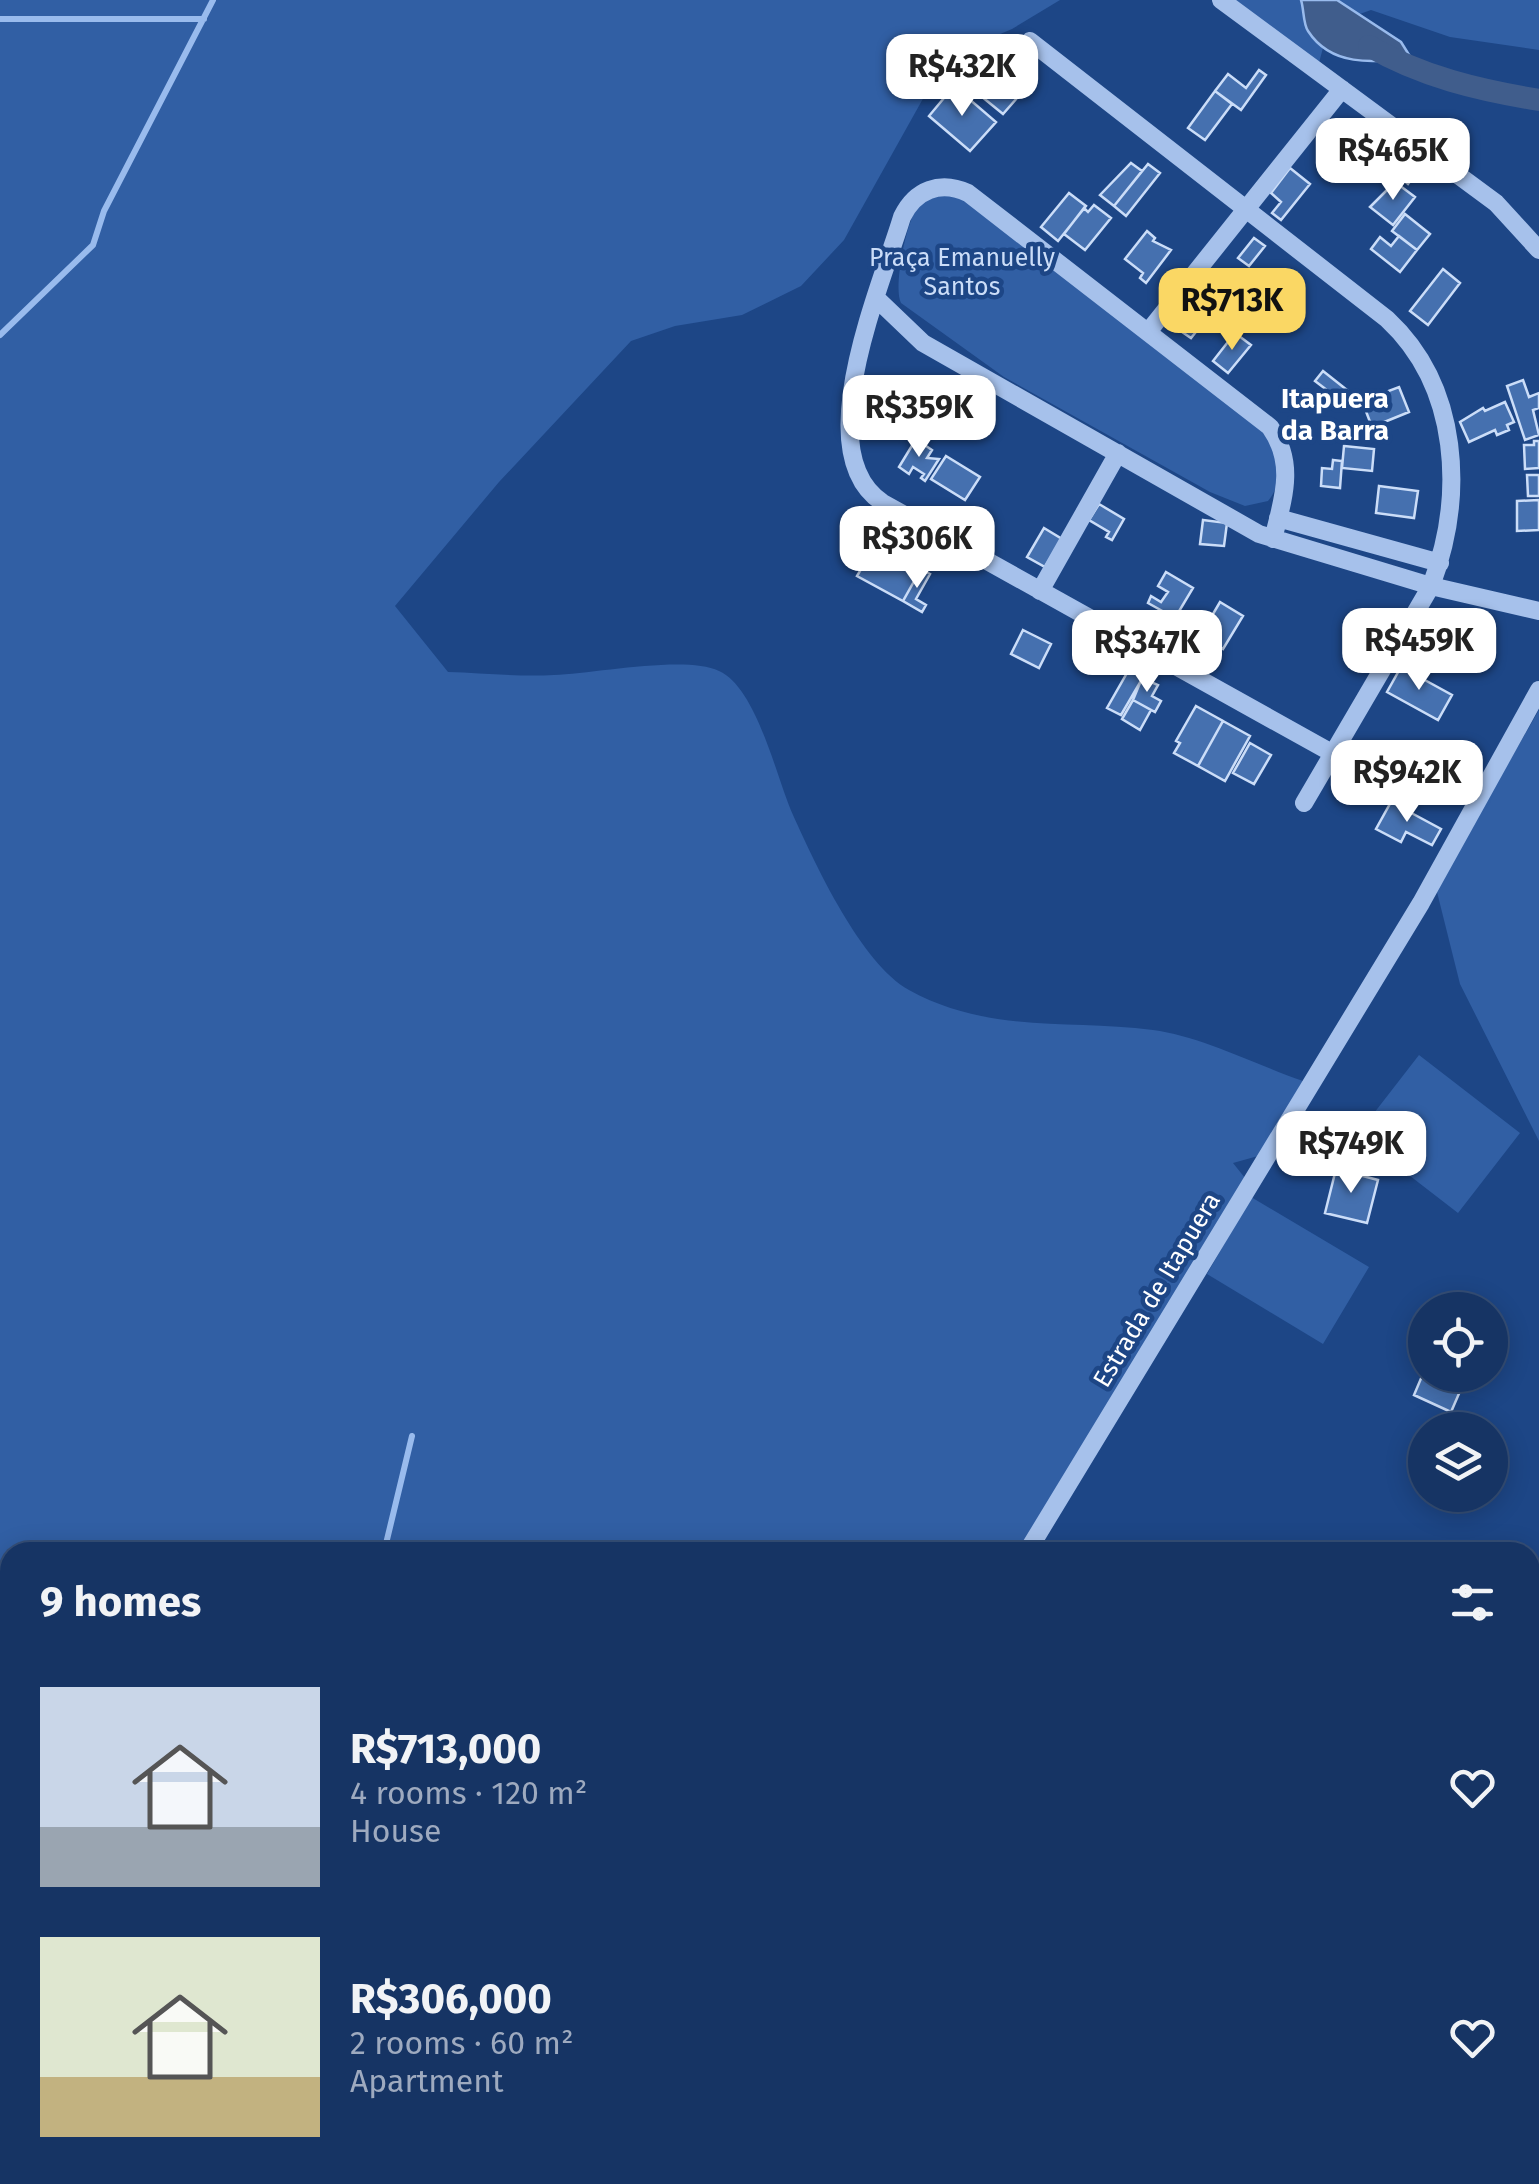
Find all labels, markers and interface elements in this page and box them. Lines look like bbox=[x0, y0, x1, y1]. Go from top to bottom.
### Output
pin: R$432K bbox=[881, 34, 1043, 119]
text: R$432K bbox=[908, 47, 1016, 85]
pin: R$465K bbox=[1312, 118, 1474, 203]
text: R$465K bbox=[1338, 131, 1448, 169]
park label: Praça Emanuelly Santos bbox=[869, 243, 1056, 302]
pin: R$713K bbox=[1151, 268, 1313, 353]
text: R$713K bbox=[1181, 281, 1283, 319]
pin: R$359K bbox=[838, 375, 1000, 460]
district label: Itapuera da Barra bbox=[1281, 382, 1389, 447]
text: R$359K bbox=[865, 388, 973, 426]
pin: R$306K bbox=[836, 506, 998, 591]
text: R$306K bbox=[862, 519, 972, 557]
pin: R$459K bbox=[1338, 608, 1500, 693]
pin: R$347K bbox=[1066, 610, 1228, 695]
text: R$459K bbox=[1364, 621, 1474, 659]
text: R$347K bbox=[1094, 623, 1200, 661]
pin: R$942K bbox=[1326, 740, 1488, 825]
text: R$942K bbox=[1353, 753, 1461, 791]
pin: R$749K bbox=[1270, 1111, 1432, 1196]
text: R$749K bbox=[1298, 1124, 1404, 1162]
street label: Estrada de Itapuera bbox=[1087, 1187, 1227, 1393]
map controls bbox=[1408, 1292, 1508, 1512]
button: locate bbox=[1408, 1292, 1508, 1392]
button: layers bbox=[1408, 1412, 1508, 1512]
icon: filters bbox=[1445, 1575, 1500, 1630]
text: 9 homes bbox=[40, 1577, 201, 1627]
text: R$713,000 bbox=[350, 1724, 541, 1774]
icon: home bbox=[120, 1727, 240, 1847]
icon: heart bbox=[1445, 1760, 1500, 1815]
text: 4 rooms · 120 m² bbox=[350, 1774, 587, 1812]
text: House bbox=[350, 1812, 441, 1850]
text: R$306,000 bbox=[350, 1974, 552, 2024]
icon: home bbox=[120, 1977, 240, 2097]
icon: heart bbox=[1445, 2010, 1500, 2065]
text: 2 rooms · 60 m² bbox=[350, 2024, 574, 2062]
text: Apartment bbox=[350, 2062, 504, 2100]

